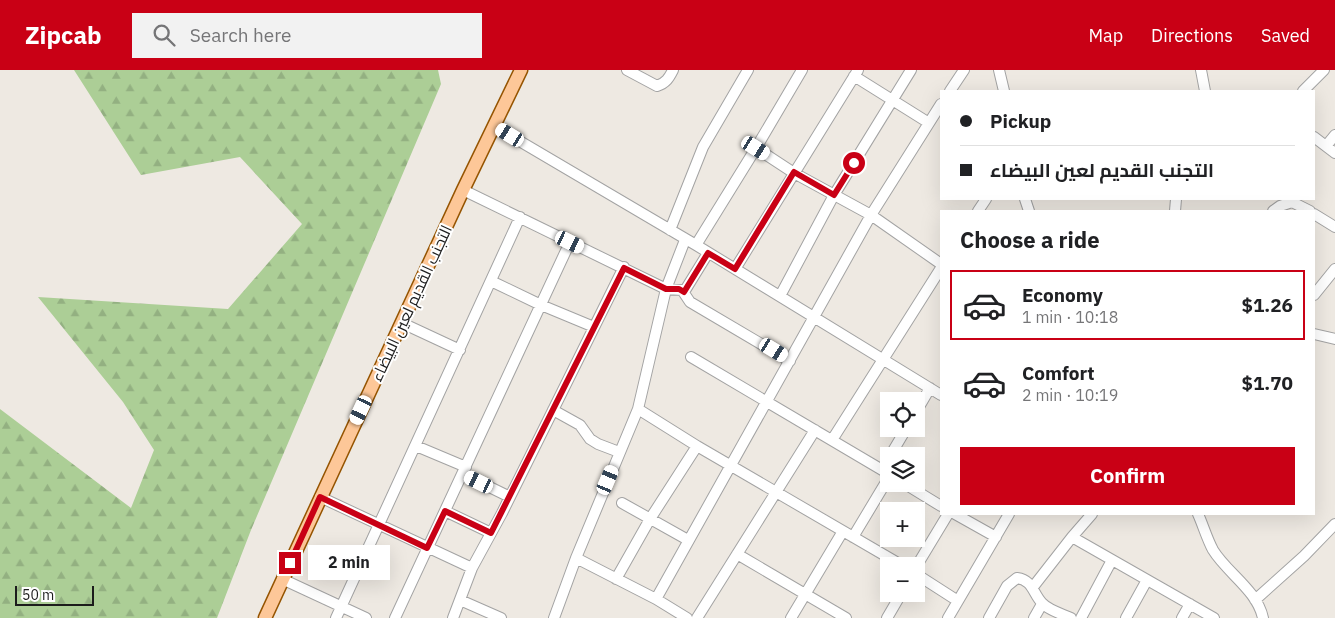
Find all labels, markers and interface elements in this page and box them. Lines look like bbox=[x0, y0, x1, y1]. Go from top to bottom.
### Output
search box bbox=[132, 13, 482, 58]
text: Zipcab bbox=[25, 19, 102, 51]
icon: search bbox=[150, 21, 178, 49]
text: Search here bbox=[190, 23, 292, 47]
text: Map bbox=[1088, 24, 1123, 47]
text: Directions bbox=[1151, 24, 1233, 47]
text: Saved bbox=[1261, 24, 1310, 47]
text: Pickup bbox=[990, 109, 1051, 133]
car bbox=[493, 121, 526, 149]
car bbox=[739, 134, 772, 162]
route start bbox=[843, 152, 865, 174]
text: التجنب القديم لعين البيضاء bbox=[990, 158, 1214, 182]
street label: التجنب القديم لعين البيضاء bbox=[366, 222, 458, 385]
text: Choose a ride bbox=[960, 225, 1100, 254]
car bbox=[553, 229, 586, 255]
icon: car bbox=[962, 283, 1007, 328]
text: Economy bbox=[1022, 283, 1103, 307]
text: $1.26 bbox=[1241, 293, 1293, 317]
text: 1 min · 10:18 bbox=[1022, 307, 1118, 327]
car bbox=[757, 336, 790, 364]
icon: car bbox=[962, 361, 1007, 406]
text: Comfort bbox=[1022, 361, 1095, 385]
text: $1.70 bbox=[1241, 371, 1293, 395]
text: 2 min · 10:19 bbox=[1022, 385, 1118, 405]
map controls bbox=[880, 392, 925, 602]
button: locate bbox=[880, 392, 925, 437]
car bbox=[347, 393, 374, 427]
button: layers bbox=[880, 447, 925, 492]
button: Confirm bbox=[960, 447, 1295, 505]
car bbox=[595, 463, 620, 497]
car bbox=[462, 469, 495, 495]
button: + bbox=[880, 502, 925, 547]
callout: 2 min bbox=[308, 546, 390, 580]
route end bbox=[279, 552, 301, 574]
text: 2 min bbox=[328, 552, 370, 572]
button: − bbox=[880, 557, 925, 602]
scale bar bbox=[15, 583, 94, 606]
text: 50 m bbox=[22, 586, 54, 604]

